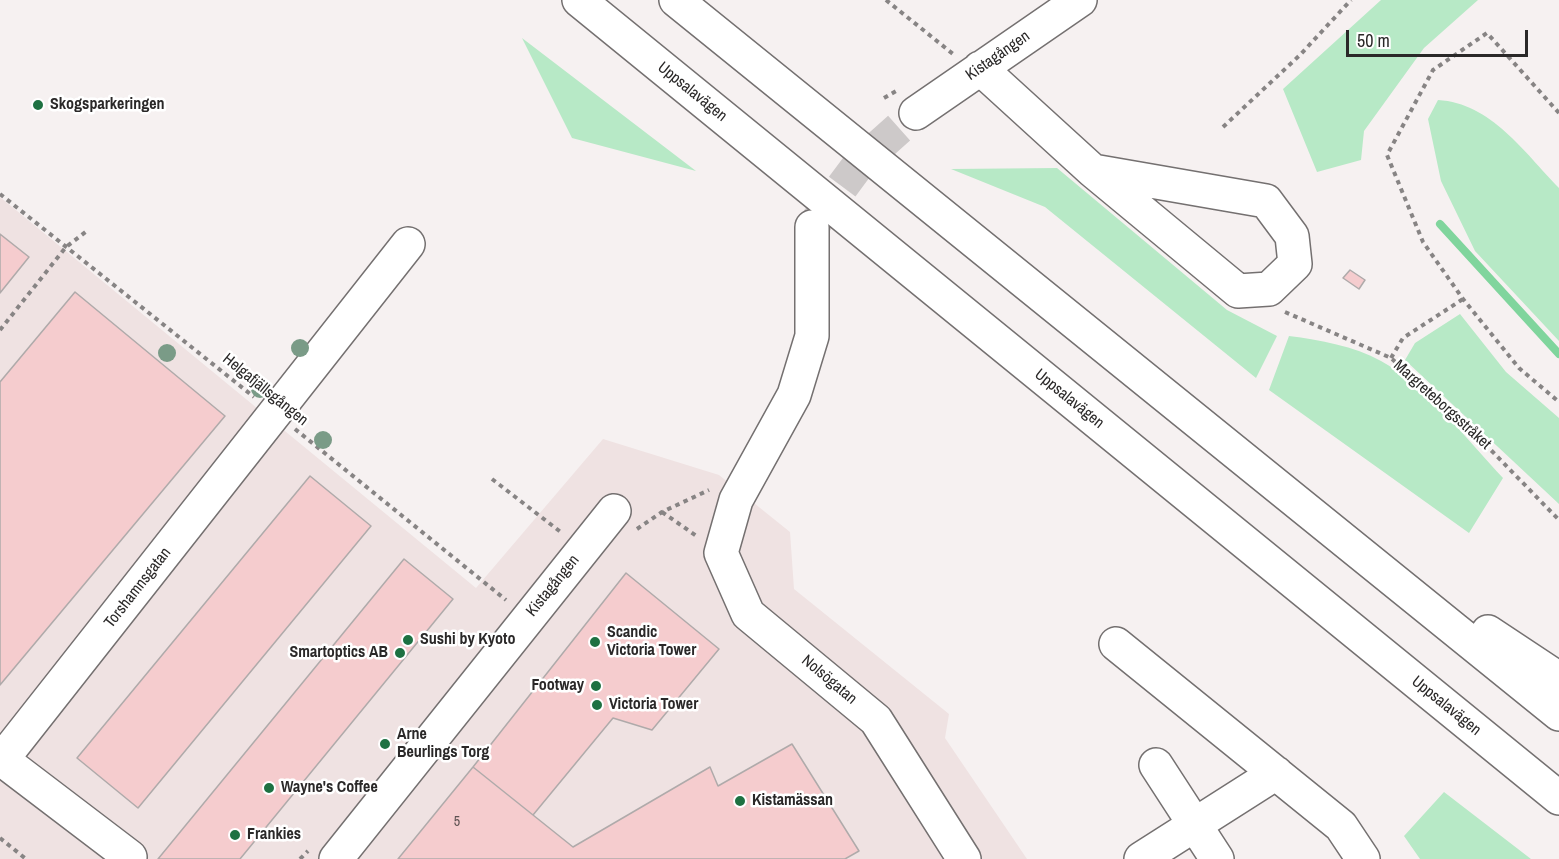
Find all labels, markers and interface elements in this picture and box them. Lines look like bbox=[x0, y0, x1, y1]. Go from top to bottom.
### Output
scale bar bbox=[1349, 18, 1530, 56]
street label: Kistagången bbox=[962, 27, 1034, 85]
text: 50 m bbox=[1357, 28, 1390, 53]
street label: Uppsalavägen bbox=[653, 58, 731, 126]
place label: Skogsparkeringen bbox=[50, 95, 164, 115]
marker: Skogsparkeringen bbox=[31, 98, 45, 112]
street label: Helgafjällsgången bbox=[218, 350, 312, 430]
street label: Margreteborgsstråket bbox=[1389, 356, 1495, 454]
street label: Uppsalavägen bbox=[1030, 365, 1108, 433]
street label: Torshamnsgatan bbox=[101, 544, 175, 632]
street label: Kistagången bbox=[522, 551, 584, 621]
place label: Scandic Victoria Tower bbox=[607, 623, 696, 661]
place label: Sushi by Kyoto bbox=[420, 630, 516, 650]
marker: Sushi by Kyoto bbox=[401, 633, 415, 647]
marker: Scandic Victoria Tower bbox=[588, 635, 602, 649]
place label: Smartoptics AB bbox=[290, 643, 388, 663]
marker: Smartoptics AB bbox=[393, 646, 407, 660]
street label: Nolsögatan bbox=[797, 651, 861, 709]
street label: Uppsalavägen bbox=[1407, 672, 1485, 740]
place label: Footway bbox=[531, 676, 584, 696]
marker: Footway bbox=[589, 679, 603, 693]
place label: Victoria Tower bbox=[609, 695, 698, 715]
marker: Victoria Tower bbox=[590, 698, 604, 712]
place label: Arne Beurlings Torg bbox=[397, 725, 489, 763]
marker: Arne Beurlings Torg bbox=[378, 737, 392, 751]
place label: Wayne's Coffee bbox=[281, 778, 378, 798]
marker: Wayne's Coffee bbox=[262, 781, 276, 795]
place label: Kistamässan bbox=[752, 791, 833, 811]
marker: Kistamässan bbox=[733, 794, 747, 808]
house number: 5 bbox=[454, 814, 460, 830]
place label: Frankies bbox=[247, 825, 301, 845]
marker: Frankies bbox=[228, 828, 242, 842]

